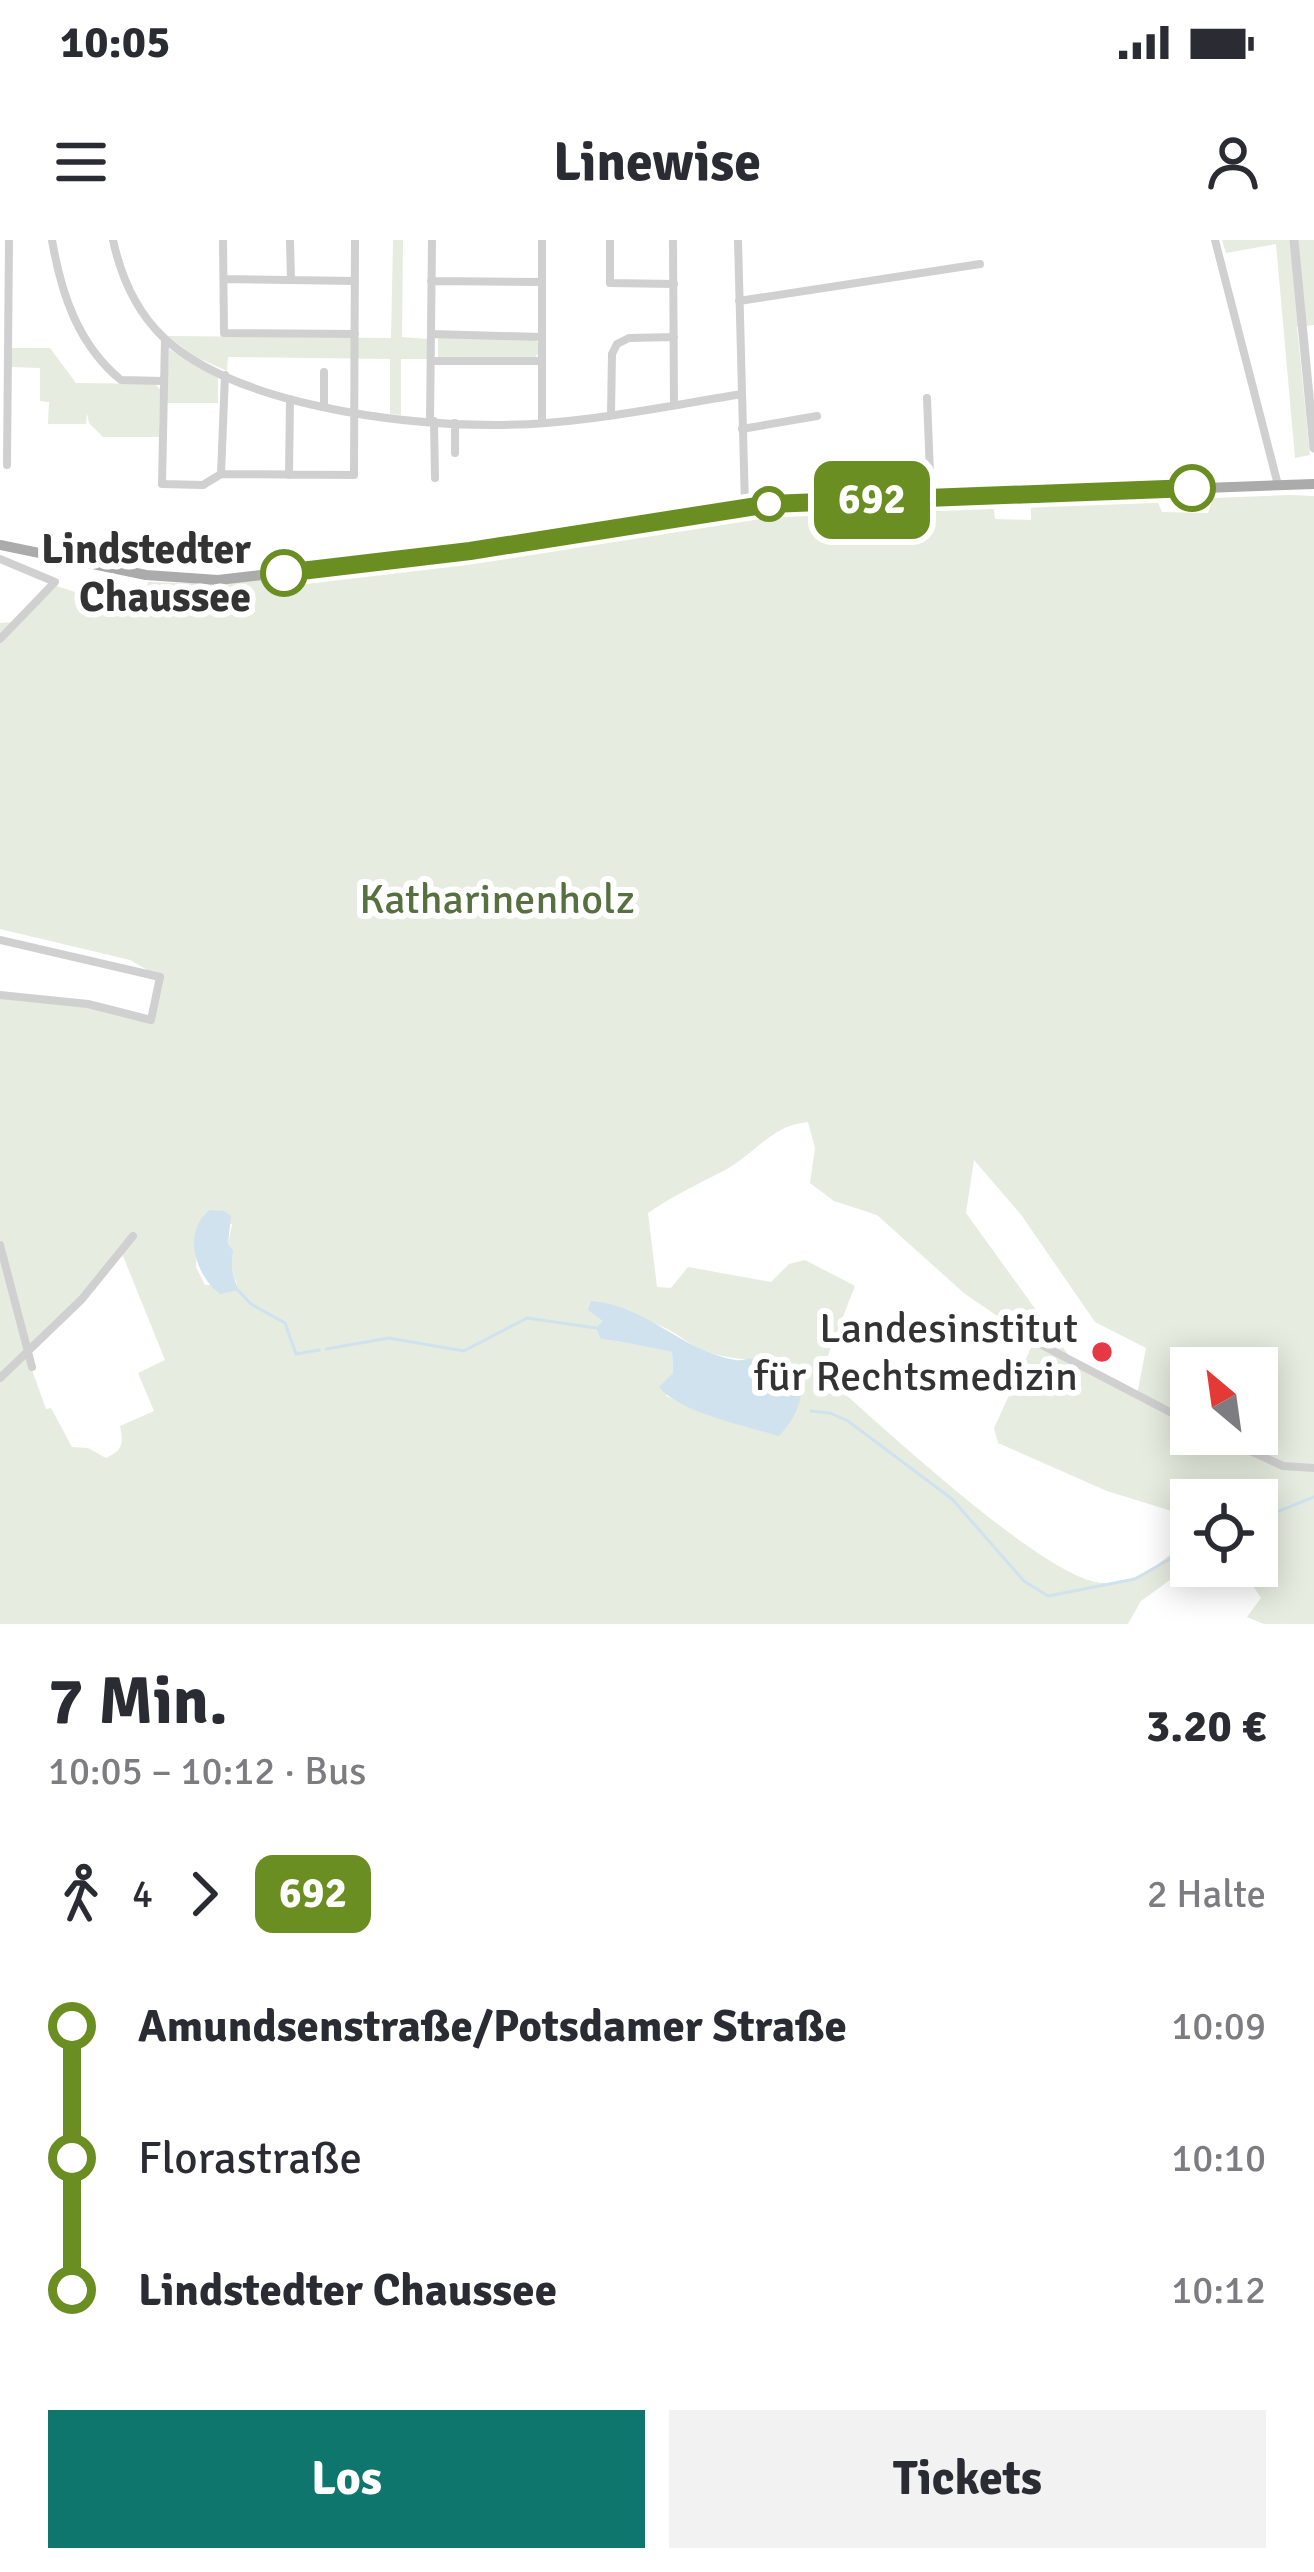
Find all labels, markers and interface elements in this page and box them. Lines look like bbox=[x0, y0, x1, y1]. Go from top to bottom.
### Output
text: 10:05 bbox=[60, 15, 170, 70]
icon: menu bbox=[48, 129, 114, 195]
text: Linewise bbox=[553, 129, 761, 196]
icon: person bbox=[1200, 129, 1266, 195]
line badge: 692 bbox=[803, 461, 941, 539]
unlabelled marker bbox=[1170, 466, 1214, 510]
text: 692 bbox=[838, 474, 906, 525]
unlabelled marker bbox=[753, 488, 785, 520]
place label: Lindstedter Chaussee bbox=[41, 524, 251, 623]
marker: Lindstedter Chaussee bbox=[262, 551, 306, 595]
park label: Katharinenholz bbox=[359, 874, 635, 925]
place label: Landesinstitut für Rechtsmedizin bbox=[754, 1303, 1078, 1402]
marker: Landesinstitut für Rechtsmedizin bbox=[1089, 1339, 1115, 1365]
north arrow bbox=[1170, 1347, 1278, 1455]
map controls bbox=[1170, 1347, 1278, 1587]
button: locate bbox=[1170, 1479, 1278, 1587]
text: 7 Min. bbox=[48, 1661, 228, 1742]
text: 3.20 € bbox=[1146, 1699, 1266, 1754]
text: 10:05 – 10:12 · Bus bbox=[48, 1747, 366, 1795]
icon: walk bbox=[48, 1861, 114, 1927]
icon: forward bbox=[171, 1861, 237, 1927]
text: 692 bbox=[279, 1868, 347, 1919]
text: 4 bbox=[132, 1870, 153, 1918]
text: 2 Halte bbox=[1147, 1870, 1266, 1918]
text: Amundsenstraße/Potsdamer Straße bbox=[138, 1999, 847, 2054]
text: 10:09 bbox=[1171, 2002, 1266, 2050]
text: Florastraße bbox=[138, 2131, 362, 2186]
text: 10:10 bbox=[1171, 2134, 1266, 2182]
text: Lindstedter Chaussee bbox=[138, 2263, 557, 2318]
text: 10:12 bbox=[1171, 2266, 1266, 2314]
button: Los bbox=[48, 2410, 645, 2548]
button: Tickets bbox=[669, 2410, 1266, 2548]

